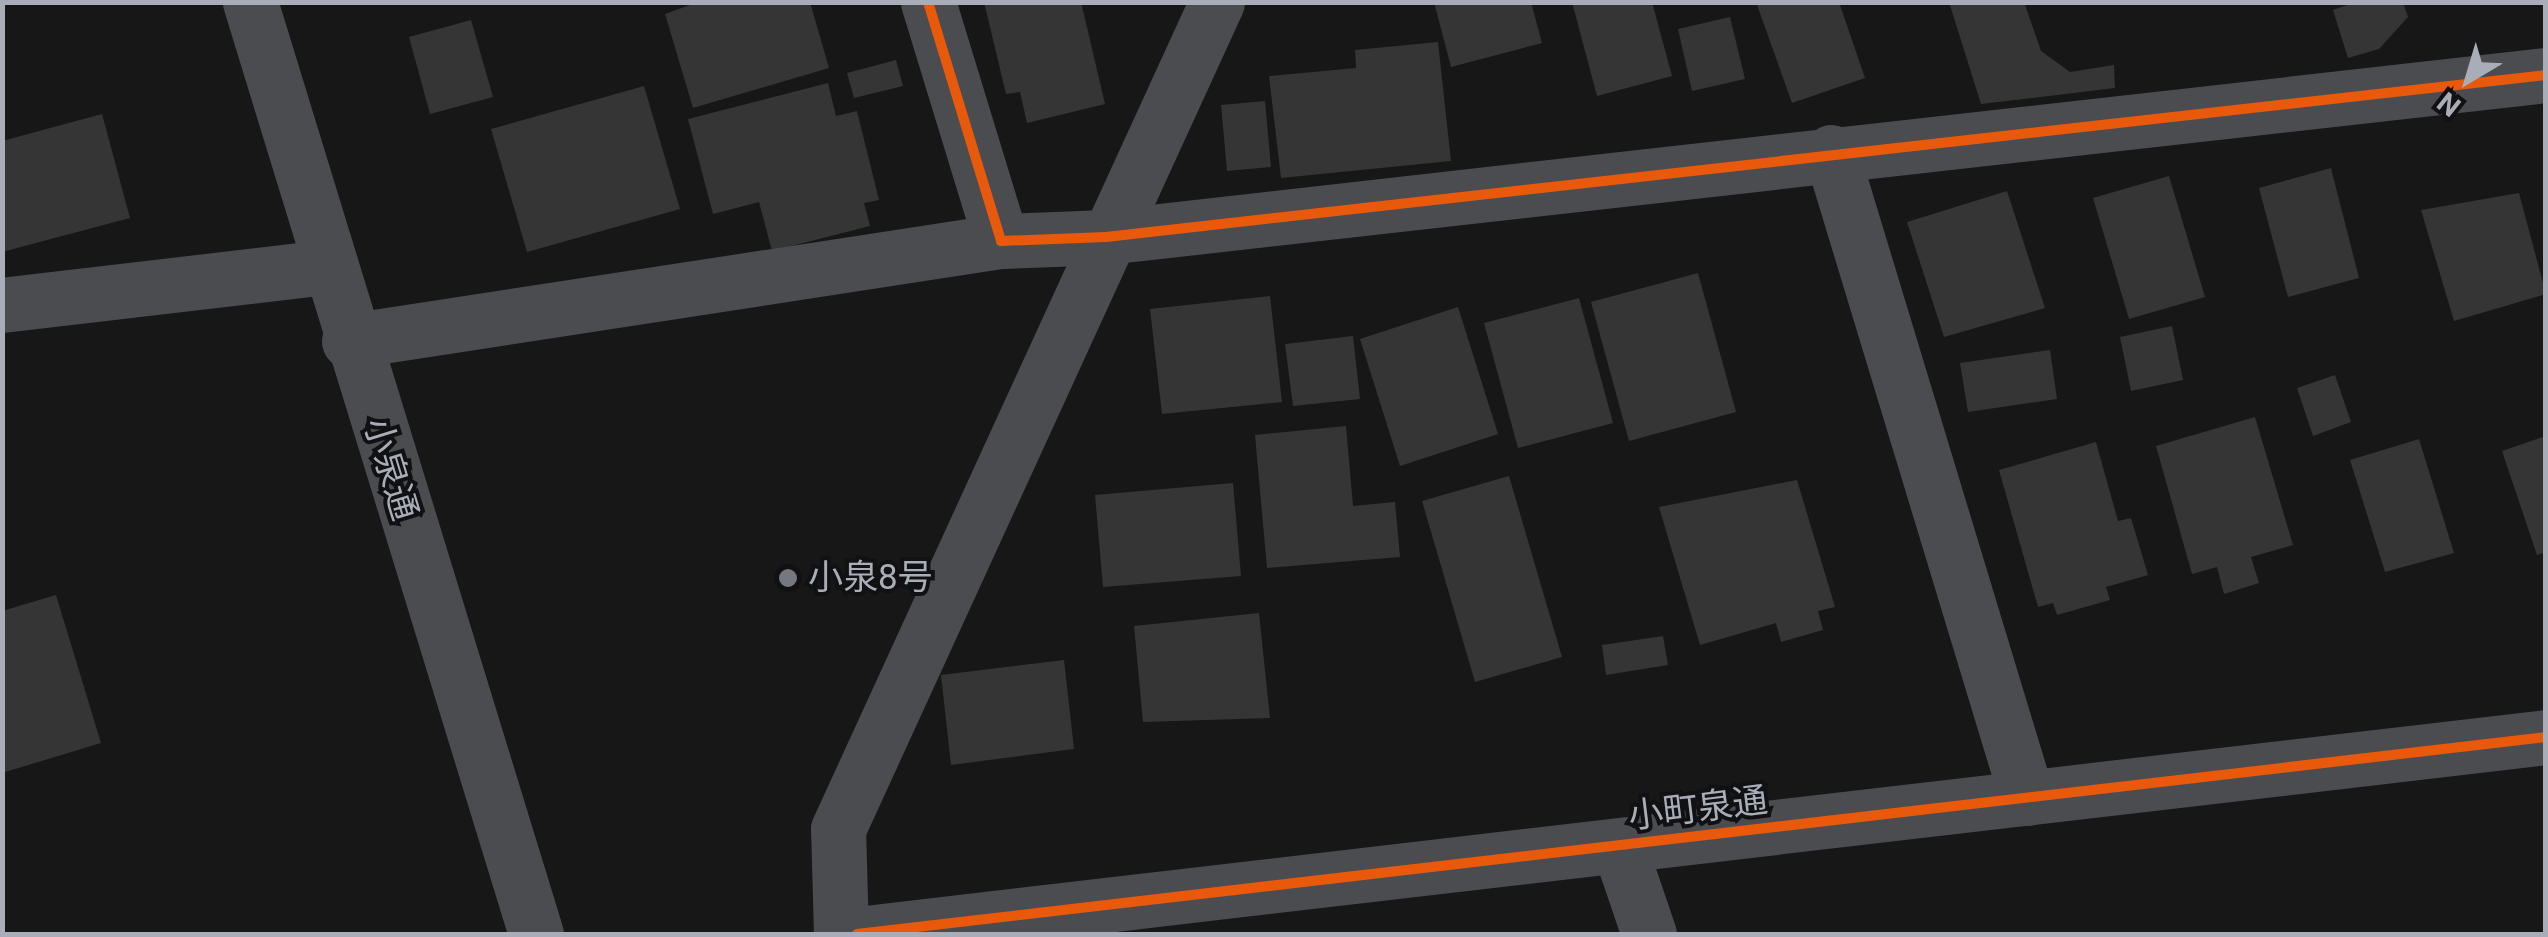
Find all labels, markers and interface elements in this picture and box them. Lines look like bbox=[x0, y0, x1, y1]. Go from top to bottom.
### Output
north arrow bbox=[2418, 30, 2518, 130]
text: N bbox=[2431, 85, 2467, 123]
street label: 小泉通 bbox=[355, 413, 425, 525]
place label: 小泉8号 bbox=[808, 557, 933, 599]
marker: 小泉8号 bbox=[777, 567, 799, 589]
street label: 小町泉通 bbox=[1626, 780, 1770, 838]

